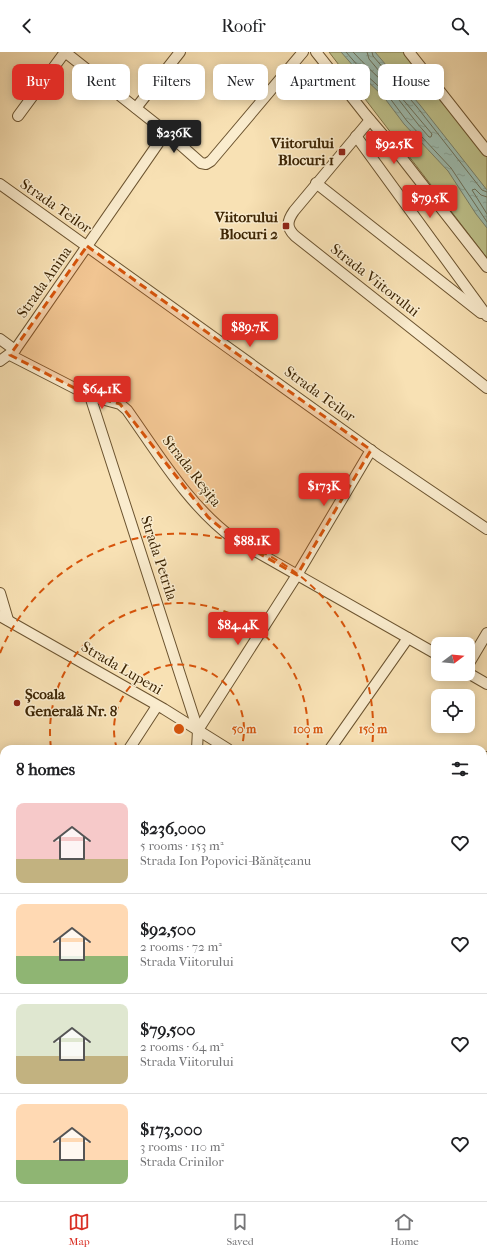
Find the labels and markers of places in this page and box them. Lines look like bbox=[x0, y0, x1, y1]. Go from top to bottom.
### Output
pin: $236K bbox=[146, 120, 202, 154]
pin: $92.5K bbox=[361, 131, 427, 165]
place label: Viitorului Blocuri 1 bbox=[270, 134, 335, 169]
marker: Viitorului Blocuri 1 bbox=[337, 147, 347, 157]
pin: $79.5K bbox=[397, 185, 463, 219]
place label: Viitorului Blocuri 2 bbox=[214, 208, 279, 243]
marker: Viitorului Blocuri 2 bbox=[281, 221, 291, 231]
pin: $89.7K bbox=[217, 314, 283, 348]
pin: $64.1K bbox=[69, 376, 135, 410]
pin: $173K bbox=[296, 473, 352, 507]
pin: $88.1K bbox=[219, 528, 285, 562]
pin: $84.4K bbox=[205, 612, 271, 646]
place label: Școala Generală Nr. 8 bbox=[25, 685, 118, 720]
marker: Școala Generală Nr. 8 bbox=[12, 698, 22, 708]
centre of rings bbox=[172, 722, 186, 736]

